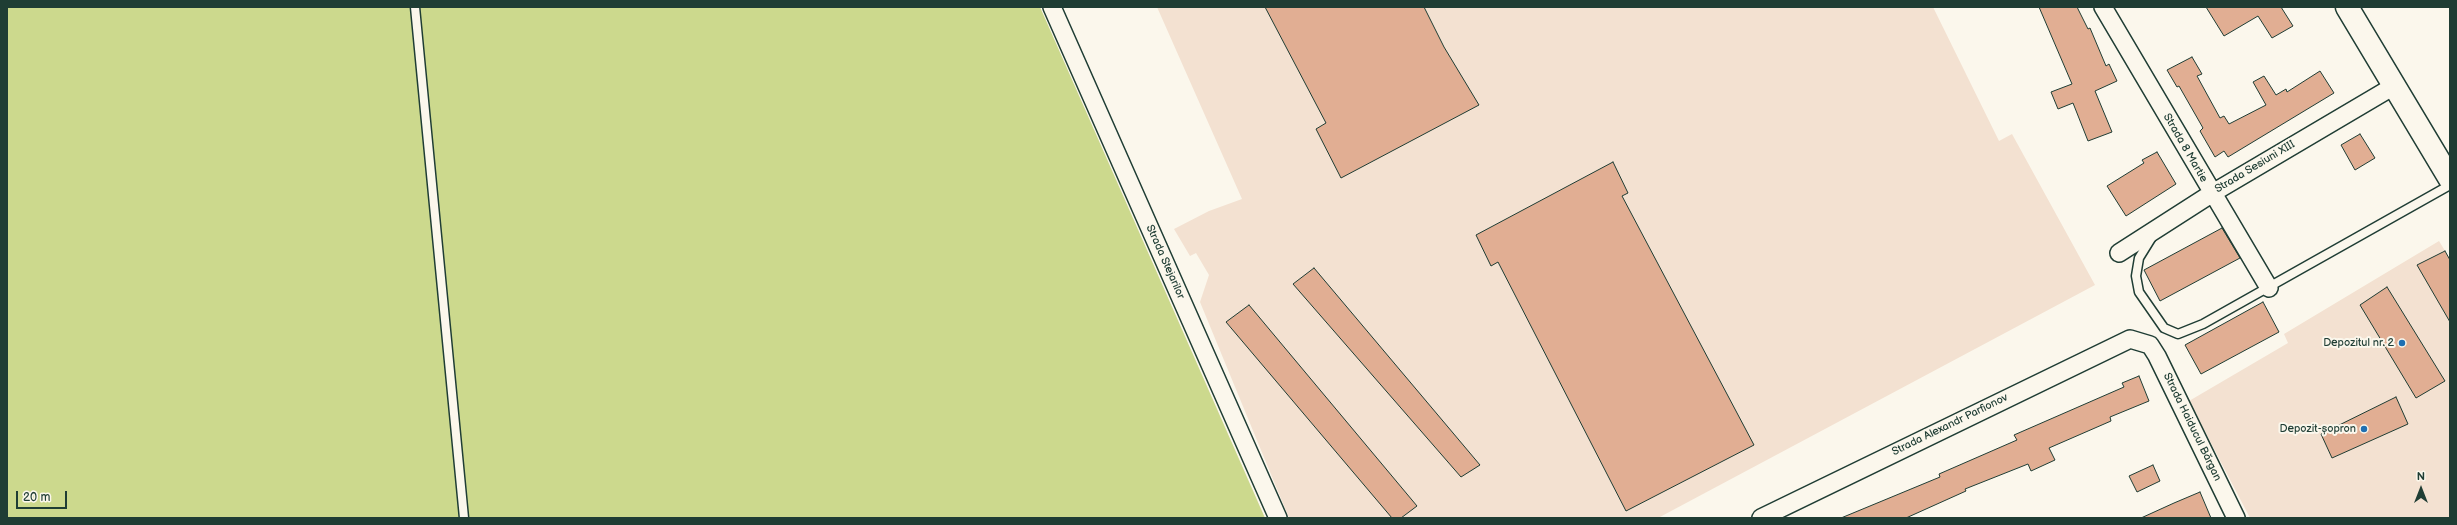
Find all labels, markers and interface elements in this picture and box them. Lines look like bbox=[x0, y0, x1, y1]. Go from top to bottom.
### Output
street label: Strada 8 Martie bbox=[2160, 111, 2210, 185]
street label: Strada Sesiuni XIII bbox=[2213, 138, 2297, 196]
street label: Strada Stejarilor bbox=[1143, 223, 1187, 301]
place label: Depozitul nr. 2 bbox=[2323, 336, 2394, 350]
marker: Depozitul nr. 2 bbox=[2397, 338, 2407, 348]
street label: Strada Haiducul Bărgan bbox=[2160, 371, 2224, 483]
street label: Strada Alexandr Parfionov bbox=[1890, 391, 2010, 459]
place label: Depozit-șopron bbox=[2280, 422, 2356, 436]
marker: Depozit-șopron bbox=[2359, 424, 2369, 434]
north arrow bbox=[2401, 469, 2441, 509]
text: N bbox=[2417, 470, 2425, 483]
scale bar bbox=[18, 483, 69, 509]
text: 20 m bbox=[23, 490, 50, 505]

